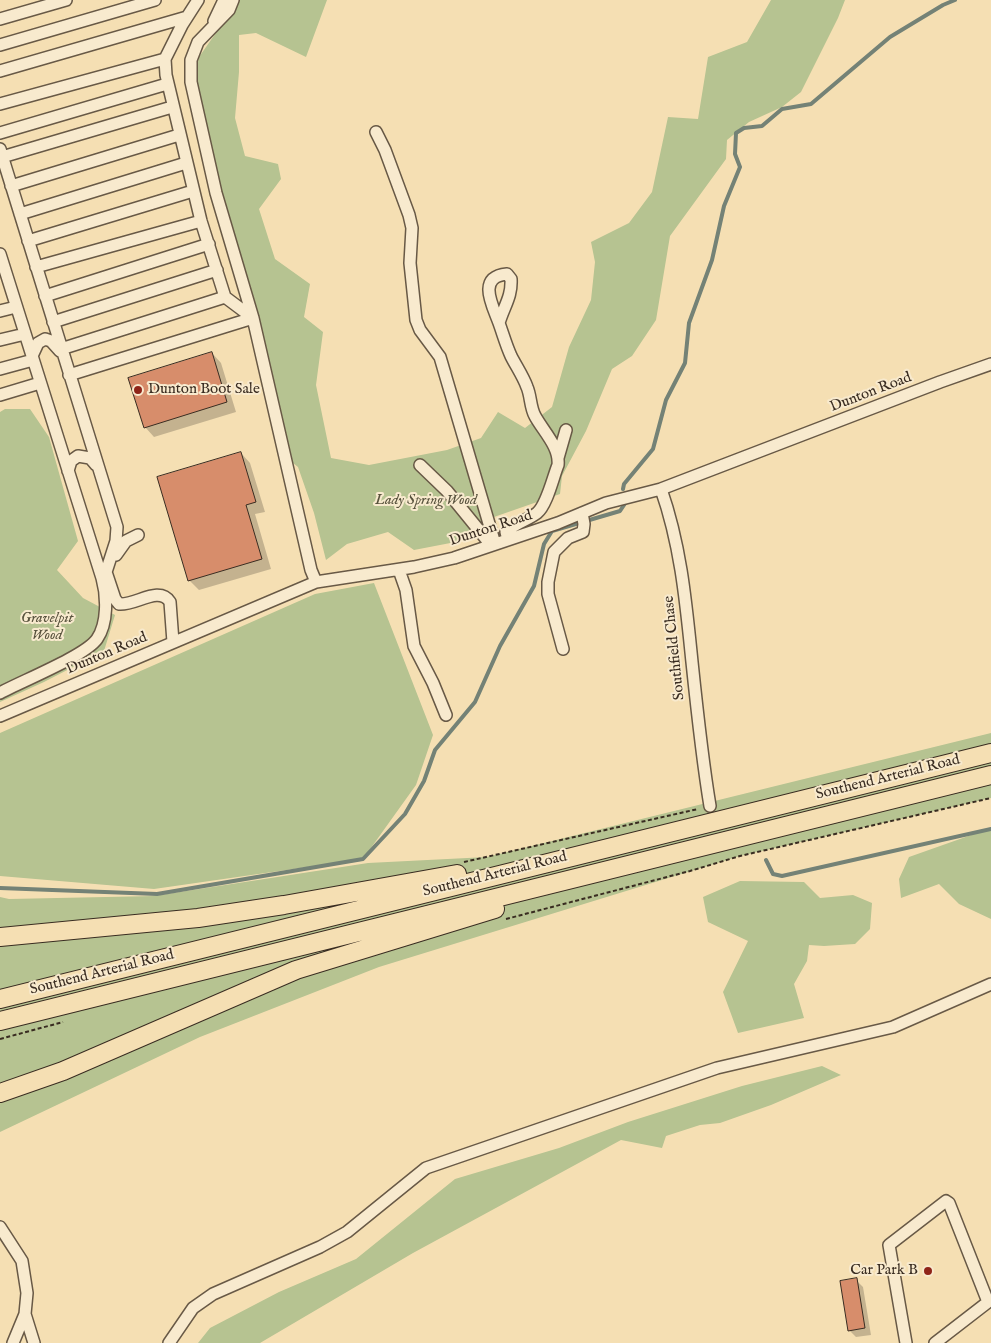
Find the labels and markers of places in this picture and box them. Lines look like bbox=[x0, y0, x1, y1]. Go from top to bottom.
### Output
place label: Dunton Boot Sale bbox=[148, 381, 260, 399]
marker: Dunton Boot Sale bbox=[132, 384, 144, 396]
place label: Car Park B bbox=[850, 1262, 918, 1280]
marker: Car Park B bbox=[922, 1265, 934, 1277]

